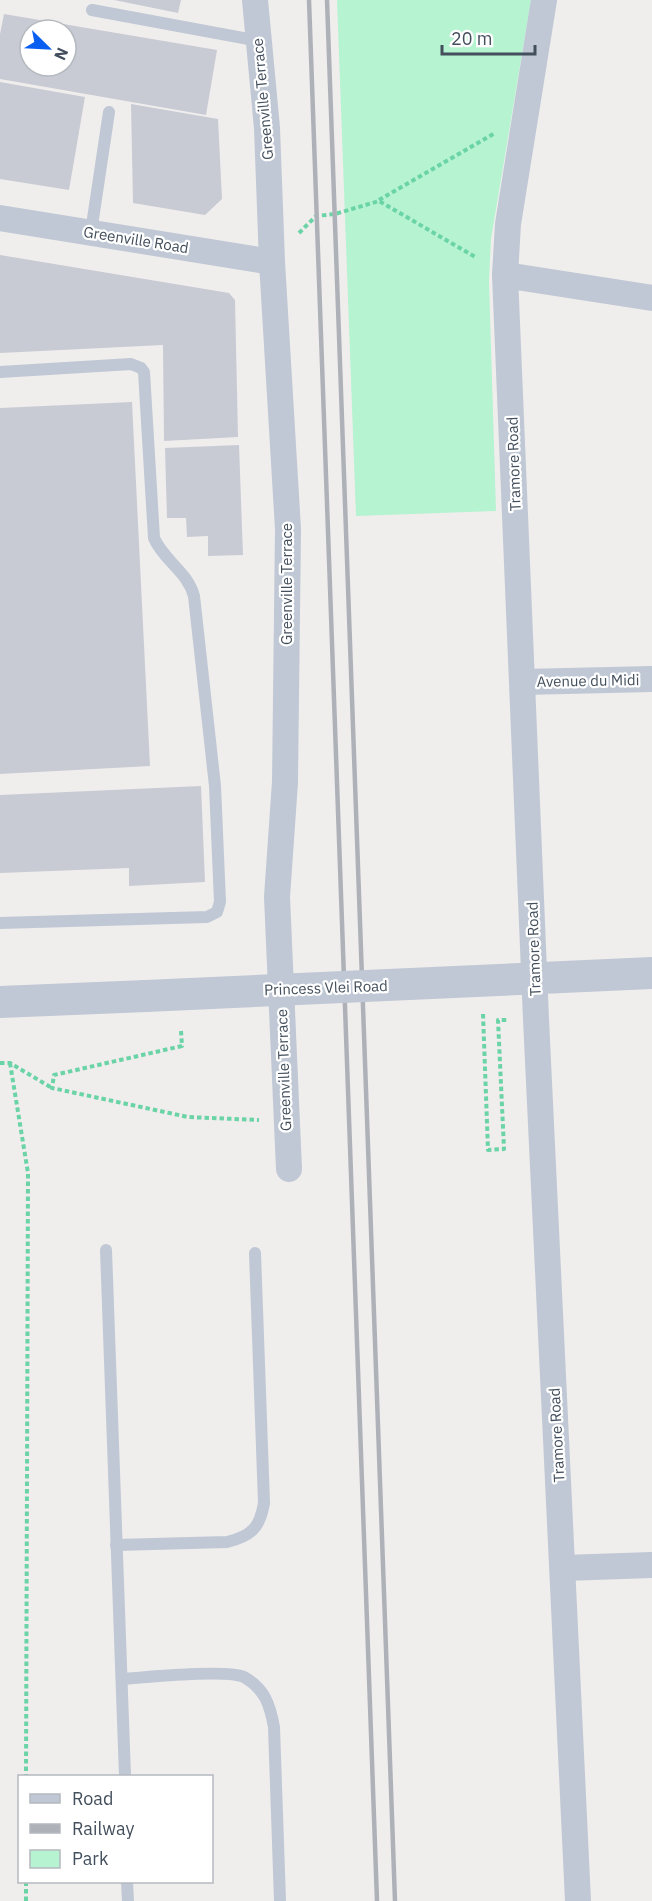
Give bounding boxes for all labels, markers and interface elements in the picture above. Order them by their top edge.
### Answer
north arrow [18,18,78,78]
scale bar [442,18,535,56]
text: 20 m [451,27,493,50]
street label: Greenville Terrace [248,37,277,161]
text: N [50,45,73,63]
street label: Greenville Road [82,222,190,257]
street label: Tramore Road [502,416,525,512]
street label: Greenville Terrace [277,523,296,645]
street label: Avenue du Midi [536,670,640,691]
street label: Tramore Road [522,901,545,997]
street label: Princess Vlei Road [264,976,388,999]
street label: Greenville Terrace [272,1009,295,1131]
street label: Tramore Road [545,1387,568,1483]
legend [18,1775,213,1883]
text: Road [72,1787,113,1810]
text: Railway [72,1817,134,1840]
text: Park [72,1847,109,1870]

